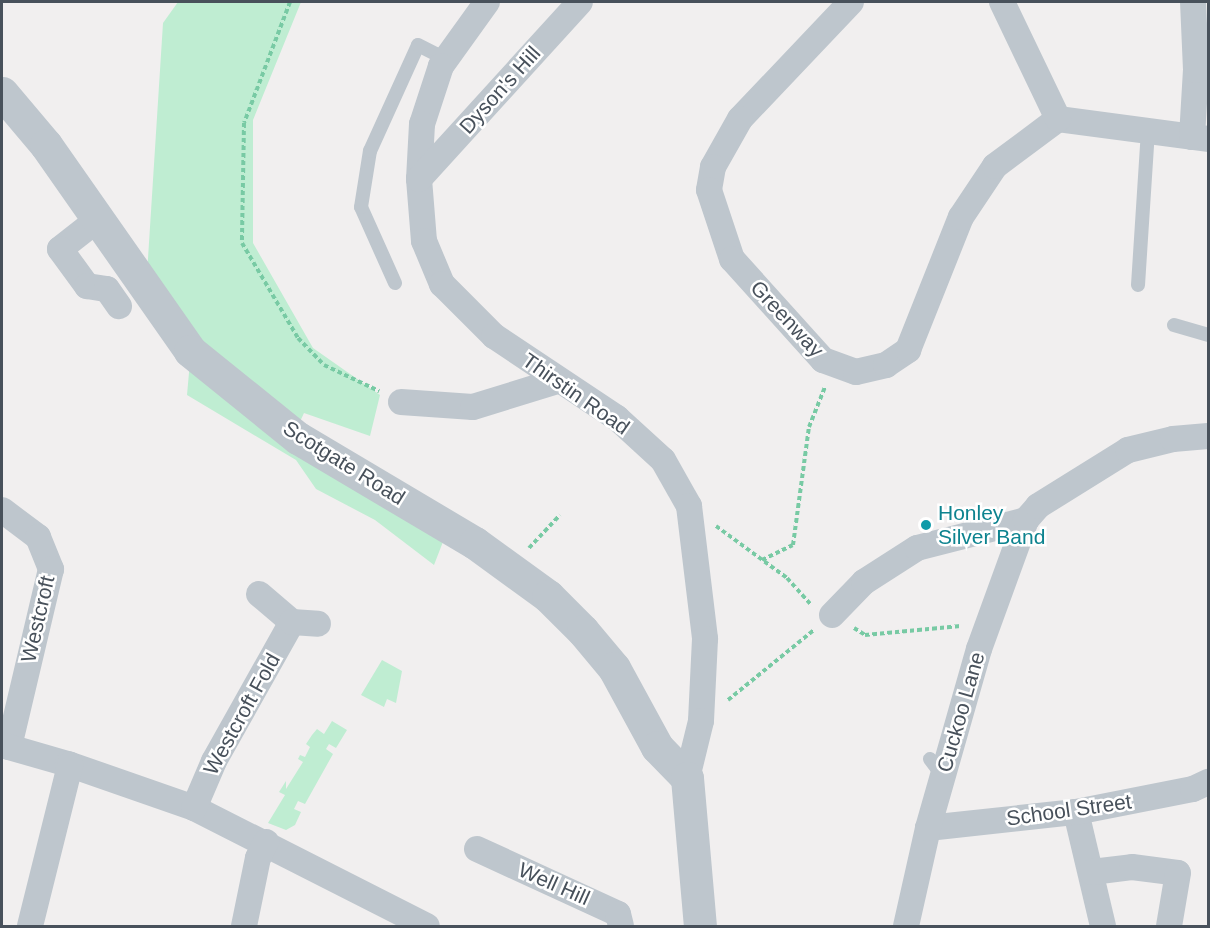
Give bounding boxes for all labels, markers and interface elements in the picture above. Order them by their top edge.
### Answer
street label: Dyson's Hill [454,41,546,139]
street label: Greenway [745,275,829,363]
street label: Thirstin Road [518,348,634,440]
street label: Scotgate Road [278,416,410,510]
place label: Honley Silver Band [938,500,1045,550]
marker: Honley Silver Band [919,518,933,532]
street label: Westcroft [16,573,60,665]
street label: Westcroft Fold [198,649,286,779]
street label: Cuckoo Lane [932,649,990,775]
street label: School Street [1005,789,1133,831]
street label: Well Hill [514,857,594,911]

